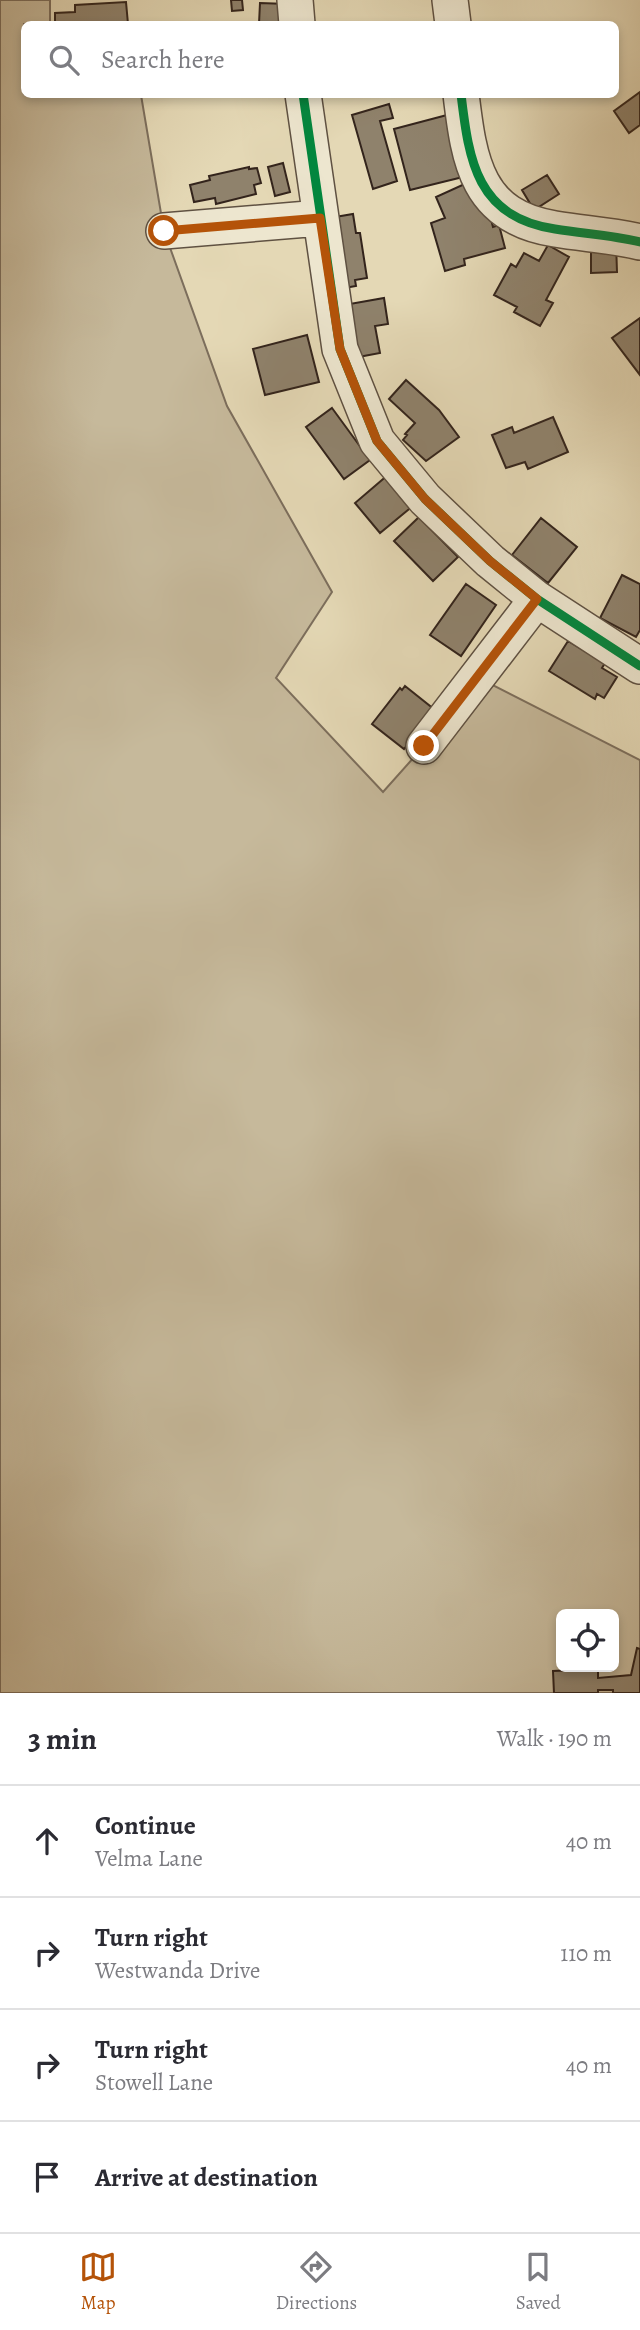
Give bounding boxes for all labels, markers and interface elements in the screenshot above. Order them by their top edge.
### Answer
search box [21,21,619,98]
icon: search [45,41,83,79]
text: Search here [101,42,225,77]
route start [148,215,179,246]
route end [408,730,439,761]
map controls [556,1609,619,1672]
button: locate [556,1609,619,1672]
text: 3 min [28,1719,97,1759]
text: Walk · 190 m [497,1723,612,1754]
text: Continue [95,1808,196,1843]
icon: ahead [28,1822,66,1860]
text: 40 m [566,1826,612,1857]
text: Velma Lane [95,1843,203,1874]
text: Turn right [95,1920,208,1955]
icon: right [28,1934,66,1972]
text: 110 m [560,1938,612,1969]
text: Westwanda Drive [95,1955,260,1986]
text: Turn right [95,2032,208,2067]
icon: right [28,2046,66,2084]
text: 40 m [566,2050,612,2081]
text: Stowell Lane [95,2067,213,2098]
icon: arrive [28,2158,66,2196]
text: Arrive at destination [95,2160,318,2195]
tab: Map [79,2248,117,2316]
tab: Directions [276,2248,357,2316]
tab: Saved [516,2248,561,2316]

